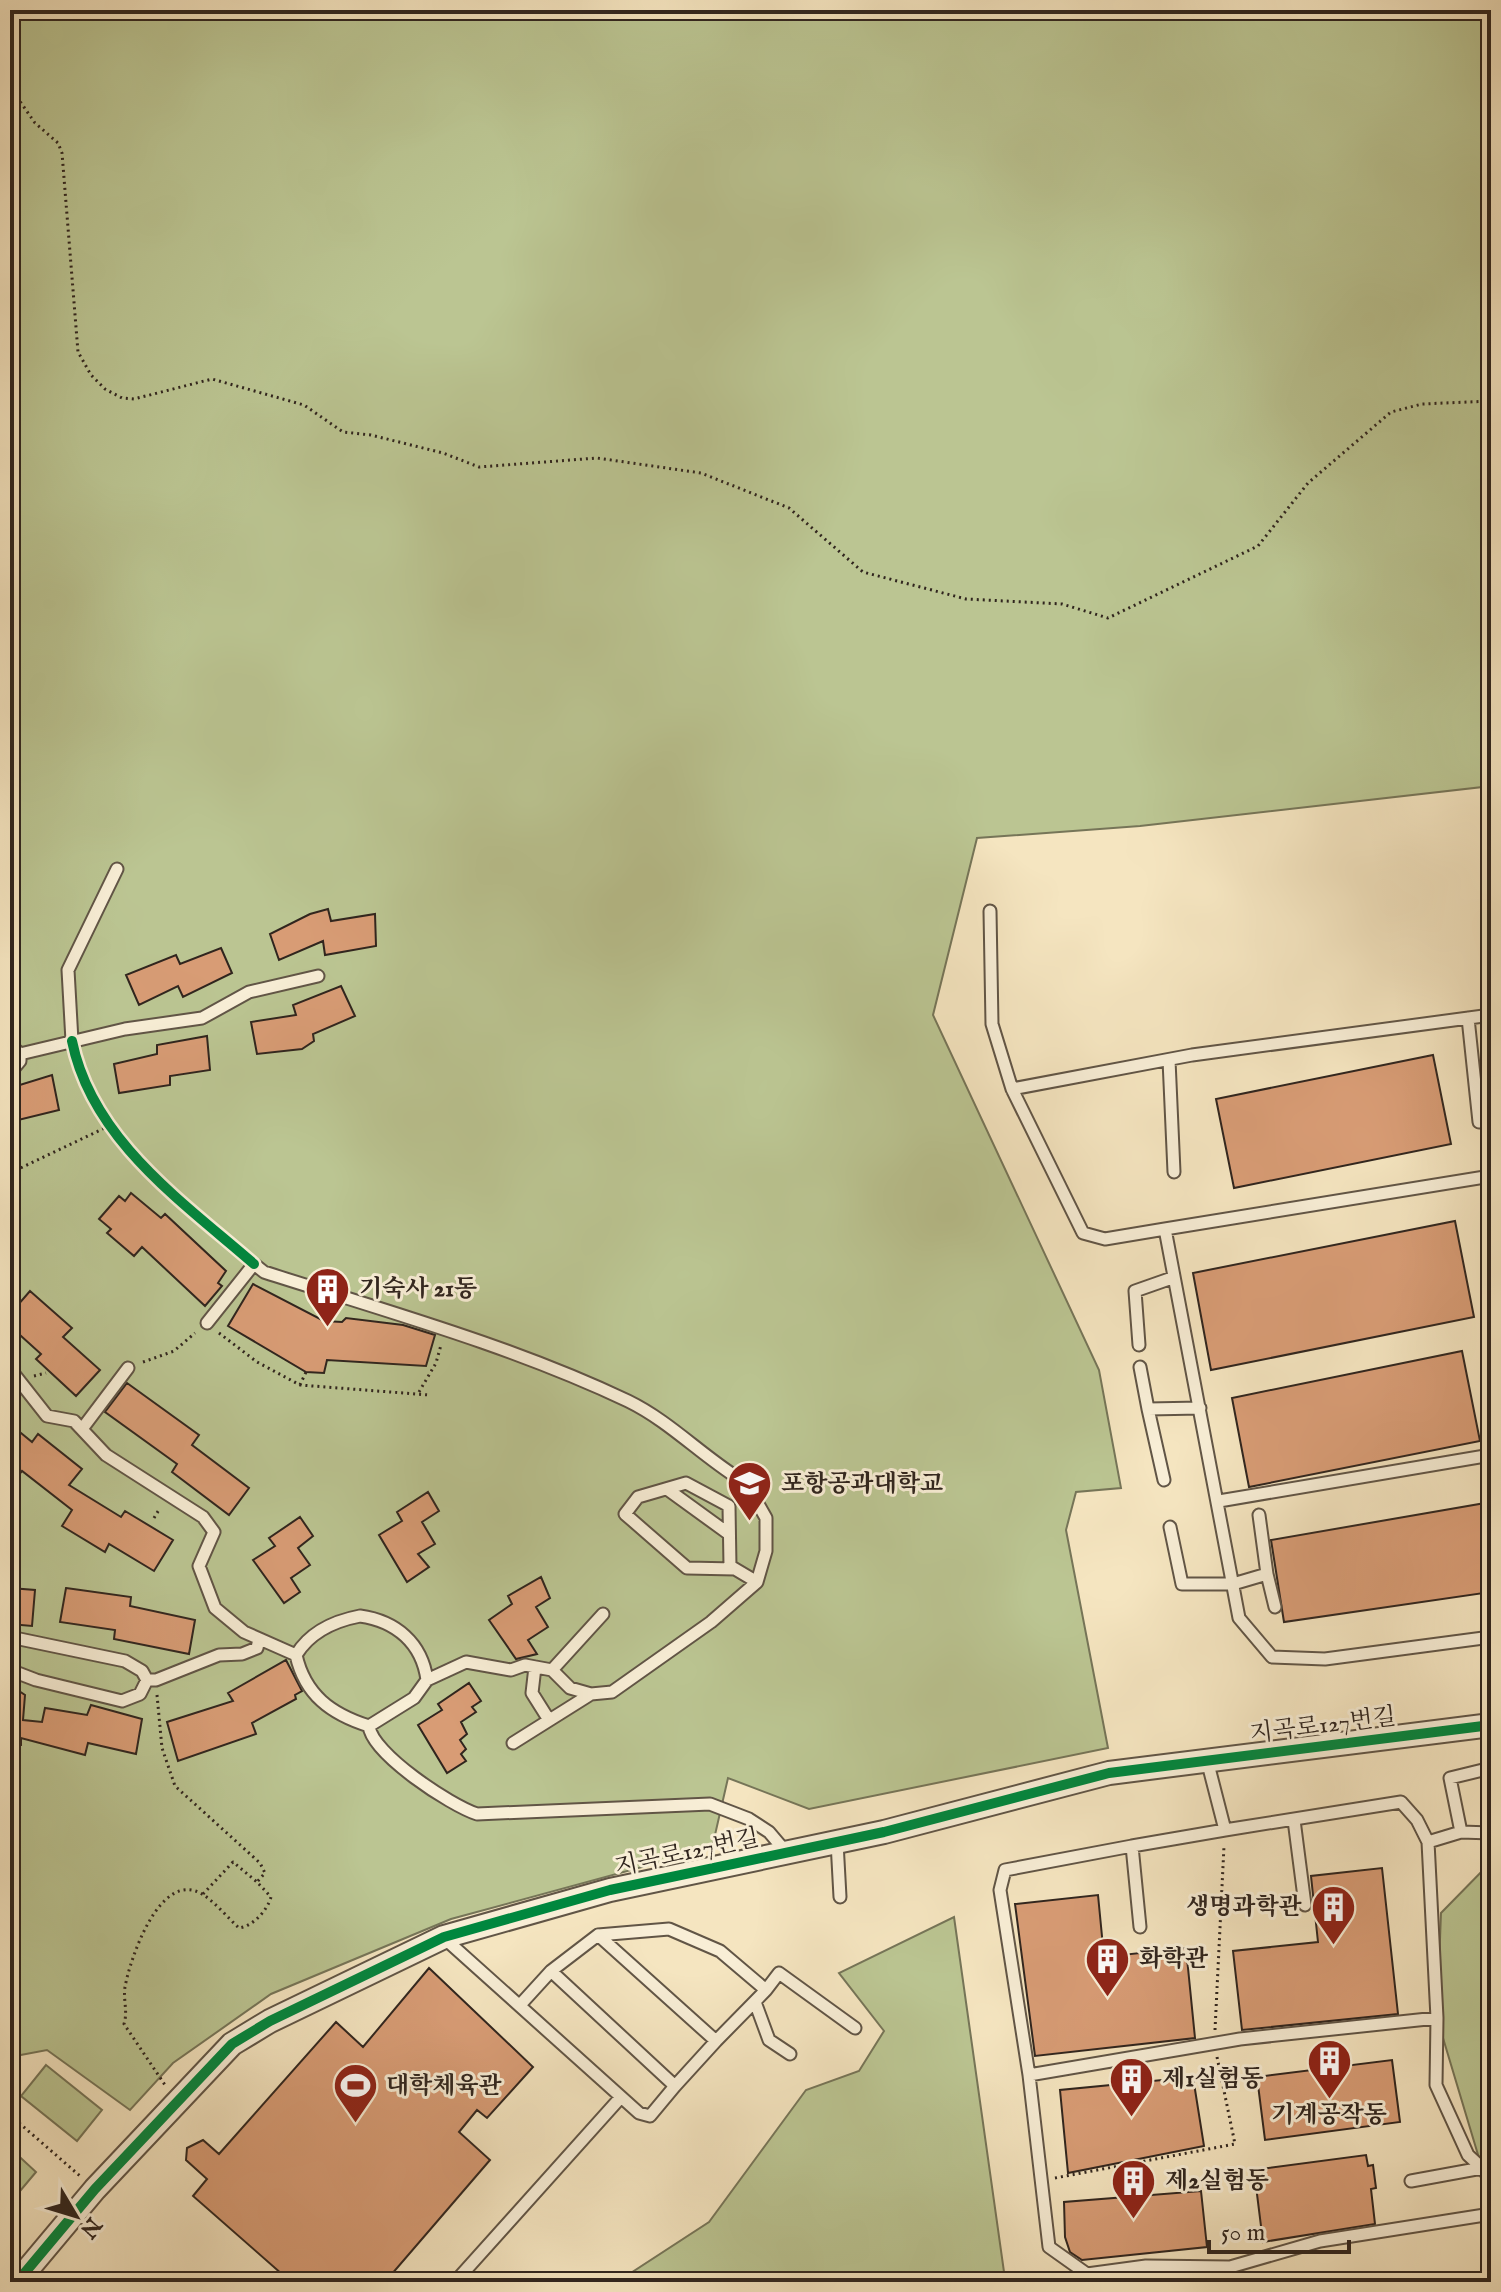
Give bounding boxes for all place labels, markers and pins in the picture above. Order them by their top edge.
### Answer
building icon: 기숙사 21동 [304,1265,352,1328]
place label: 기숙사 21동 [359,1274,477,1305]
school or university icon: 포항공과대학교 [726,1460,774,1523]
place label: 포항공과대학교 [781,1469,943,1500]
building icon: 생명과학관 [1309,1883,1357,1946]
place label: 생명과학관 [1186,1892,1302,1923]
building icon: 화학관 [1084,1935,1132,1998]
place label: 화학관 [1139,1944,1209,1975]
building icon: 기계공작동 [1305,2037,1353,2100]
building icon: 제1실험동 [1107,2055,1155,2118]
sports icon: 대학체육관 [331,2062,379,2125]
place label: 제1실험동 [1162,2064,1264,2095]
place label: 대학체육관 [386,2071,502,2102]
place label: 기계공작동 [1271,2100,1387,2131]
building icon: 제2실험동 [1110,2157,1158,2220]
place label: 제2실험동 [1165,2166,1269,2197]

